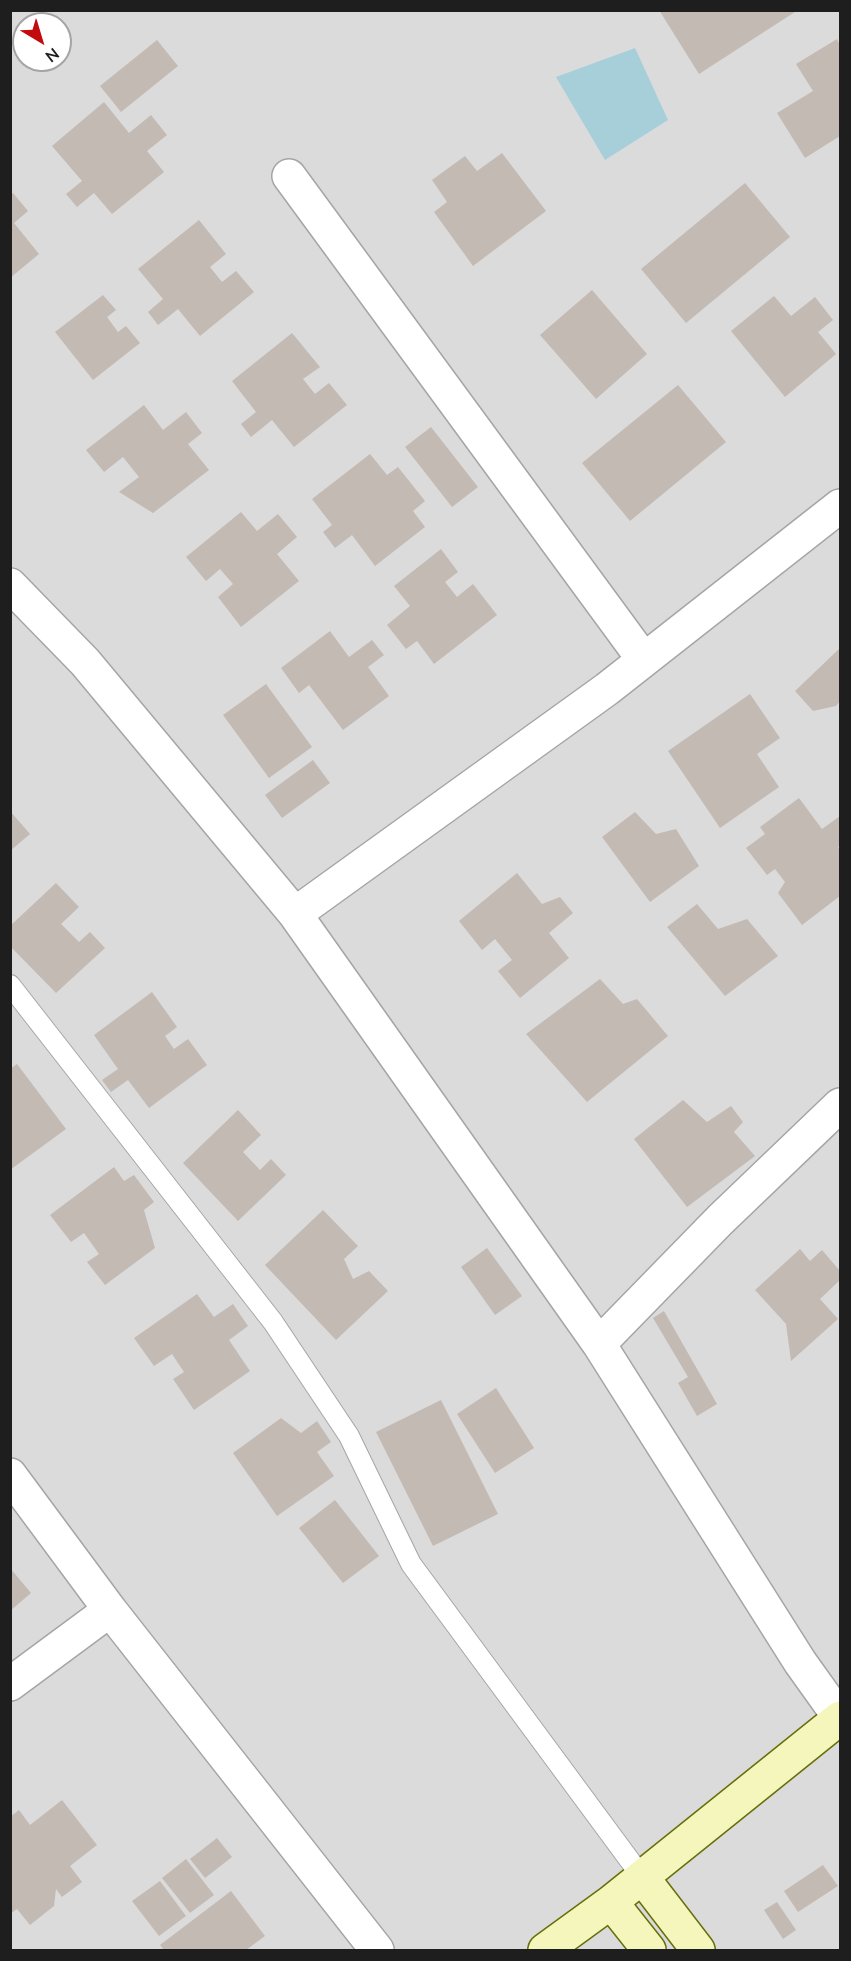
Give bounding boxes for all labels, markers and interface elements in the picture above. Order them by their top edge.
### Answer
north arrow [12,12,72,72]
text: N [40,42,63,67]

